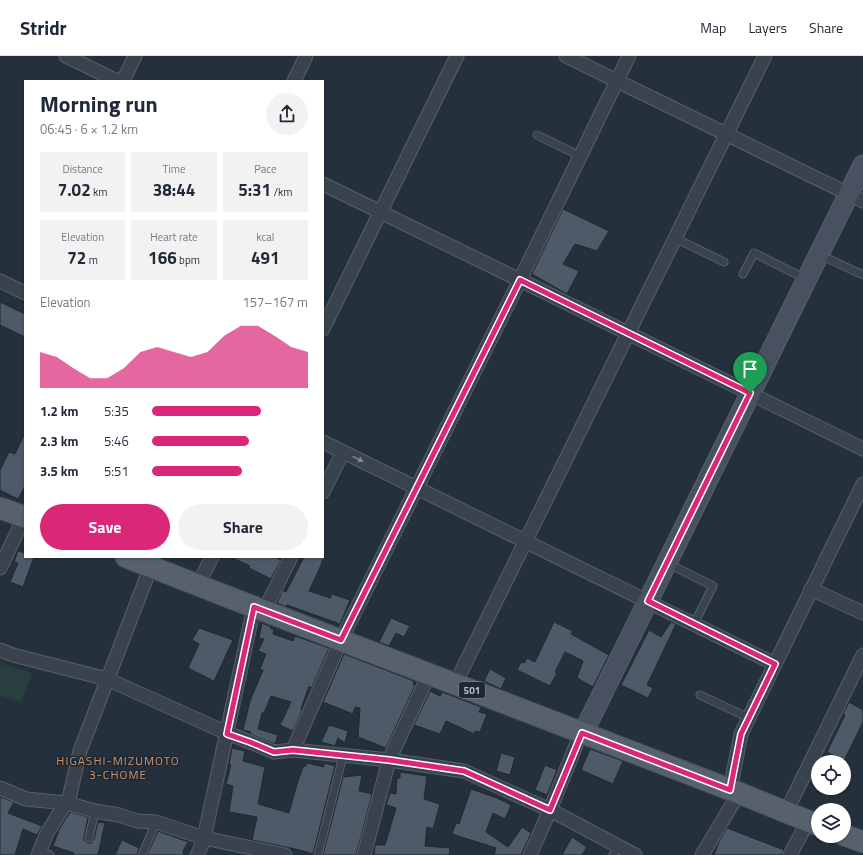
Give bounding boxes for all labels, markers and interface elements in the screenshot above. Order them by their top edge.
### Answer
text: Stridr [20,13,67,42]
text: Map [700,17,726,38]
text: Layers [748,17,787,38]
text: Share [809,17,843,38]
text: Morning run [40,87,158,121]
button: share [266,93,308,135]
text: 06:45 · 6 × 1.2 km [40,119,138,139]
text: Distance [63,161,103,177]
text: Time [163,161,185,177]
text: Pace [254,161,276,177]
text: 7.02 [58,177,91,203]
text: 38:44 [153,177,195,203]
text: 5:31 [238,177,271,203]
text: km [91,184,108,200]
text: /km [271,184,293,200]
text: Elevation [61,229,104,245]
text: Heart rate [150,229,198,245]
text: kcal [256,229,274,245]
text: 72 [67,245,86,271]
text: 166 [148,245,177,271]
text: 491 [251,245,280,271]
text: m [86,252,98,268]
text: bpm [177,252,200,268]
text: Elevation [40,292,91,312]
text: 157–167 m [242,292,308,312]
pin [733,352,767,393]
icon: arrive [739,358,761,380]
text: 1.2 km [40,401,78,421]
text: 5:35 [104,401,129,421]
text: 2.3 km [40,431,78,451]
text: 5:46 [104,431,129,451]
one-way arrow [352,456,364,462]
text: 3.5 km [40,461,78,481]
text: 5:51 [104,461,129,481]
button: Save [40,504,170,550]
button: Share [178,504,308,550]
road number: 501 [459,682,485,698]
district label: HIGASHI-MIZUMOTO 3-CHOME [56,751,180,784]
map controls [811,755,851,843]
button: locate [811,755,851,795]
button: layers [811,803,851,843]

